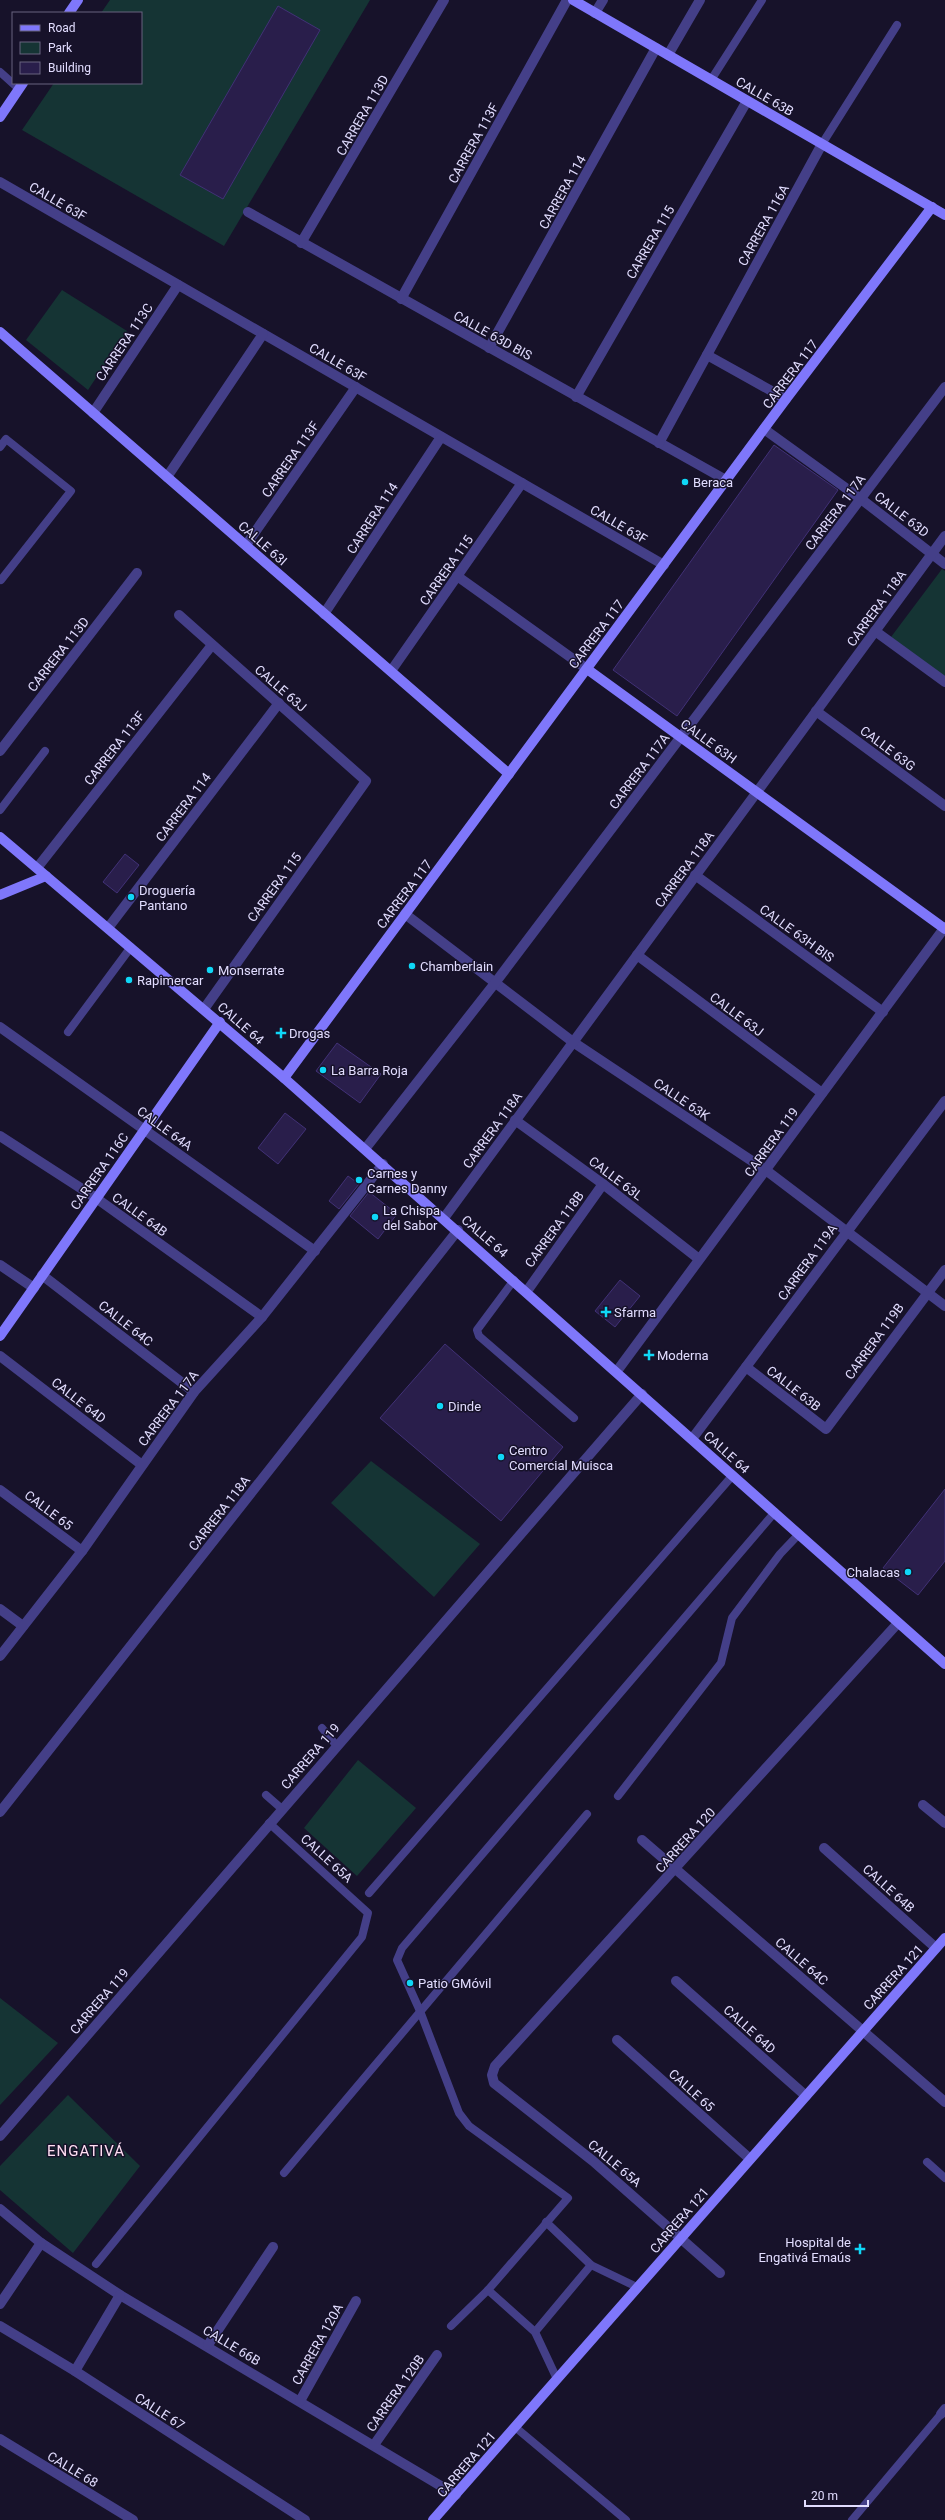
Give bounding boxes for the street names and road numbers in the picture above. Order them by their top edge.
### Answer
street label: CARRERA 113D [333,72,392,158]
street label: CALLE 63B [733,74,796,119]
street label: CARRERA 113F [445,101,502,186]
street label: CARRERA 114 [536,152,589,232]
street label: CALLE 63F [27,179,89,224]
street label: CARRERA 116A [735,182,792,268]
street label: CARRERA 115 [623,203,677,282]
street label: CARRERA 113C [93,301,156,384]
street label: CALLE 63D BIS [451,308,535,363]
street label: CARRERA 117 [760,337,821,412]
street label: CALLE 63F [307,340,369,385]
street label: CARRERA 113F [259,418,322,500]
street label: CARRERA 117A [802,471,869,553]
street label: CARRERA 114 [344,479,401,557]
street label: CALLE 63D [872,489,932,540]
street label: CALLE 63F [588,502,650,547]
street label: CALLE 63I [235,518,290,569]
street label: CARRERA 115 [417,532,476,608]
street label: CARRERA 118A [844,567,909,649]
street label: CARRERA 117 [566,597,627,672]
street label: CARRERA 113D [25,614,92,695]
street label: CALLE 63J [252,662,309,715]
street label: CARRERA 113F [81,709,148,788]
street label: CALLE 63H [678,716,740,767]
street label: CALLE 63G [857,723,918,774]
street label: CARRERA 117A [606,730,673,812]
street label: CARRERA 114 [153,770,214,845]
street label: CARRERA 118A [652,828,717,910]
street label: CARRERA 115 [244,850,305,925]
street label: CARRERA 117 [374,857,435,932]
street label: CALLE 63H BIS [757,901,837,966]
street label: CALLE 63J [707,989,767,1039]
street label: CALLE 64 [215,999,267,1048]
street label: CALLE 63K [651,1075,713,1124]
street label: CARRERA 118A [460,1089,525,1171]
street label: CALLE 64A [134,1103,196,1154]
street label: CARRERA 119 [741,1105,802,1180]
street label: CARRERA 116C [67,1130,131,1213]
street label: CALLE 63L [586,1153,645,1203]
street label: CARRERA 118B [522,1188,587,1270]
street label: CALLE 64B [109,1189,170,1239]
street label: CALLE 64 [459,1212,511,1261]
street label: CARRERA 119A [775,1221,840,1303]
street label: CALLE 64C [96,1298,156,1349]
street label: CARRERA 119B [842,1300,907,1382]
street label: CALLE 63B [764,1363,824,1414]
street label: CARRERA 117A [135,1367,202,1449]
street label: CALLE 64D [49,1375,109,1426]
street label: CALLE 64 [701,1428,753,1477]
street label: CARRERA 118A [186,1473,253,1554]
street label: CALLE 65 [22,1488,76,1533]
street label: CARRERA 119 [278,1720,343,1792]
street label: CARRERA 120 [652,1805,718,1876]
street label: CALLE 65A [298,1831,356,1886]
street label: CALLE 64B [860,1861,918,1915]
street label: CALLE 64C [772,1935,831,1988]
street label: CARRERA 121 [860,1942,926,2013]
street label: CARRERA 119 [67,1965,132,2037]
street label: CALLE 64D [721,2002,779,2057]
street label: CALLE 65 [666,2066,718,2115]
street label: CALLE 65A [585,2137,645,2190]
street label: CARRERA 121 [647,2184,712,2256]
street label: CARRERA 120A [289,2301,346,2387]
street label: CALLE 66B [200,2322,263,2368]
street label: CARRERA 120B [363,2352,427,2434]
street label: CALLE 67 [132,2390,187,2433]
street label: CARRERA 121 [434,2428,499,2500]
street label: CALLE 68 [45,2449,101,2490]

